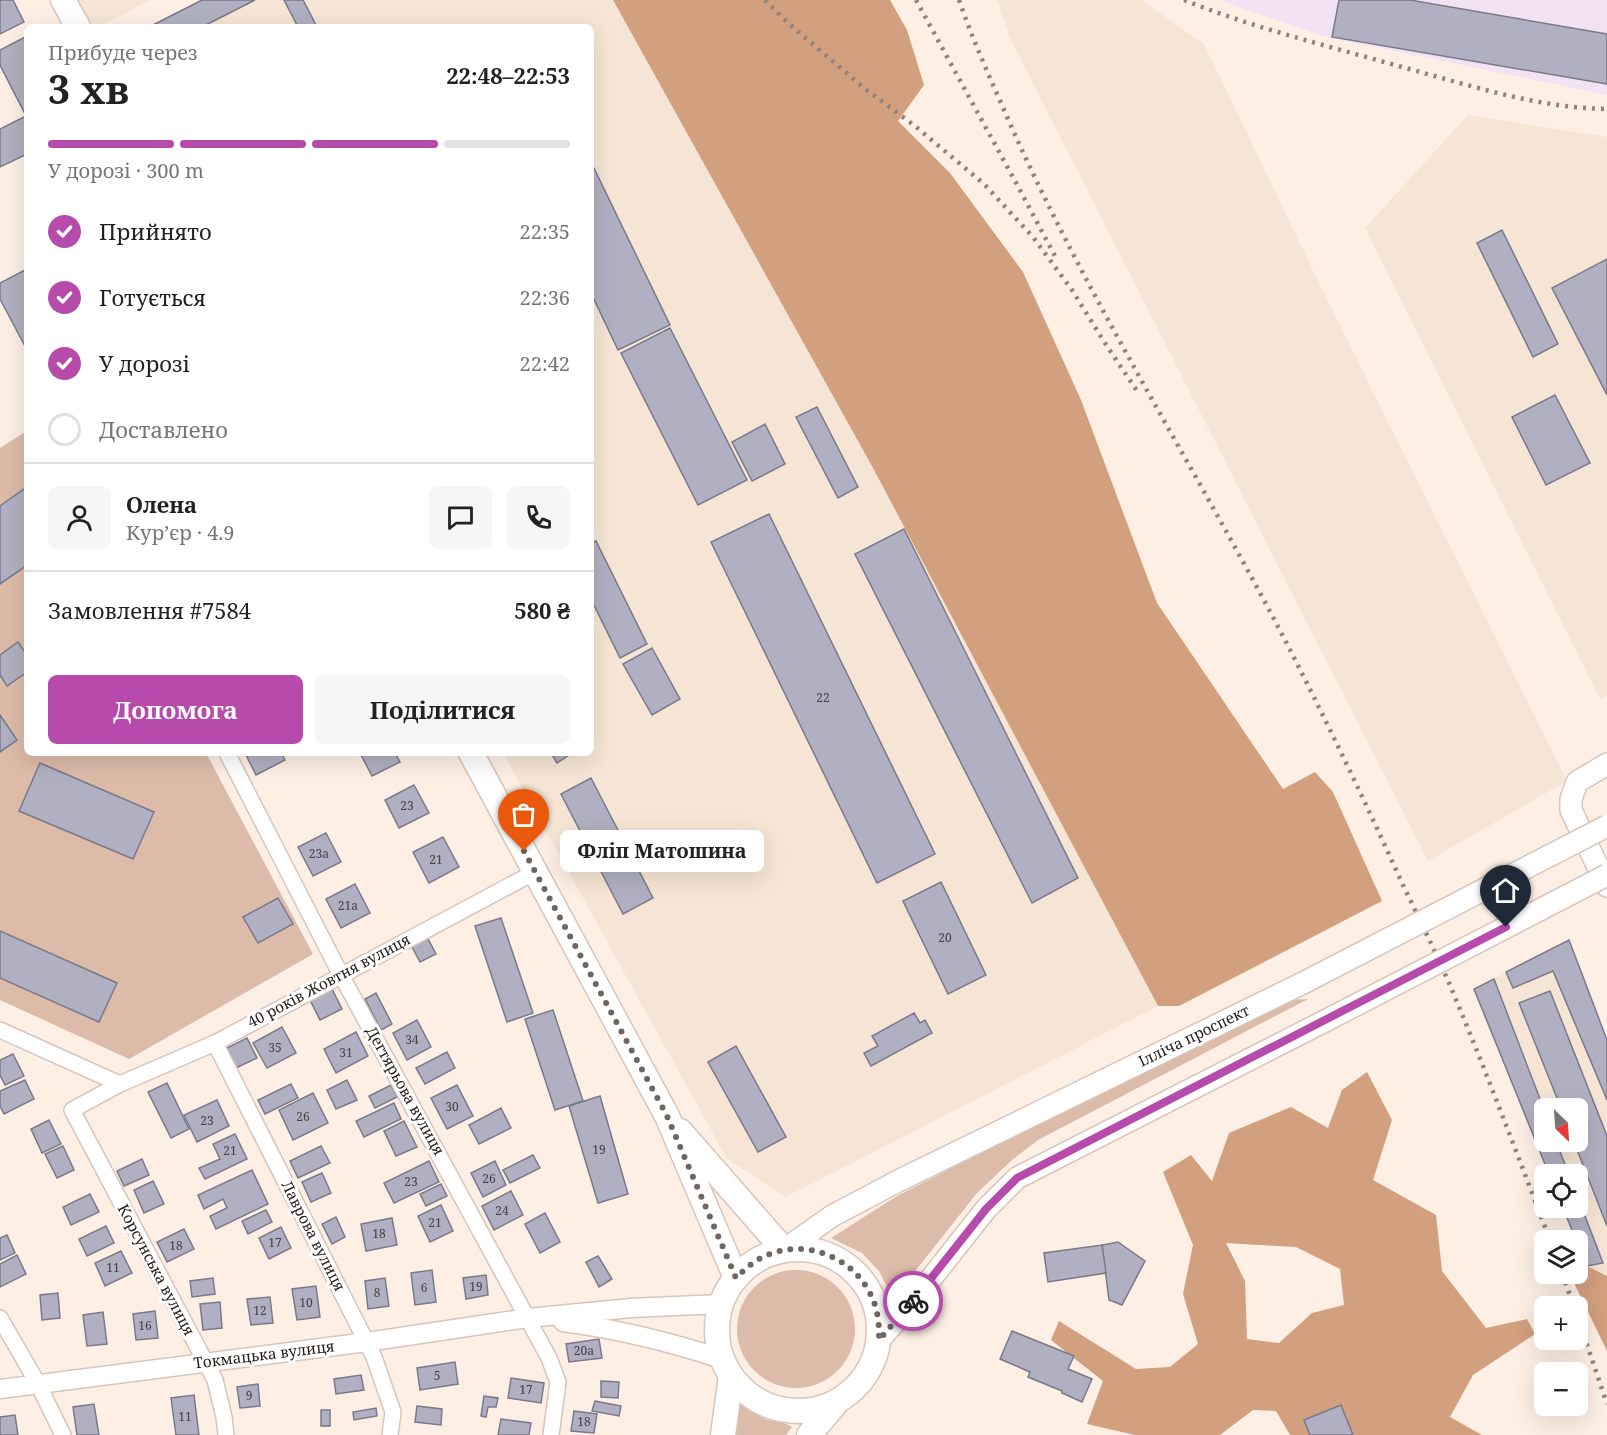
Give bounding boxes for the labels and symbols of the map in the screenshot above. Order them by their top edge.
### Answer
house number: 22 [816,689,830,706]
pin [498,789,549,851]
house number: 23 [400,797,414,814]
callout: Фліп Матошина [560,830,764,872]
house number: 23а [309,845,329,862]
house number: 21 [429,851,443,868]
pin [1480,865,1531,927]
house number: 21а [338,897,358,914]
street label: 40 років Жовтня вулиця [244,929,414,1032]
house number: 20 [938,929,952,946]
street label: Ілліча проспект [1135,1000,1252,1071]
street label: Дегтярьова вулиця [362,1023,450,1159]
house number: 34 [405,1031,419,1048]
house number: 35 [268,1039,282,1056]
house number: 31 [339,1044,353,1061]
house number: 30 [445,1098,459,1115]
north arrow [1534,1098,1588,1152]
house number: 26 [296,1108,310,1125]
house number: 23 [200,1112,214,1129]
house number: 19 [592,1141,606,1158]
house number: 21 [223,1142,237,1159]
house number: 26 [482,1170,496,1187]
house number: 23 [404,1173,418,1190]
street label: Лаврова вулиця [277,1177,350,1294]
street label: Корсунська вулиця [114,1200,200,1339]
house number: 24 [495,1202,509,1219]
house number: 21 [428,1214,442,1231]
house number: 18 [372,1225,386,1242]
house number: 17 [268,1234,282,1251]
house number: 18 [169,1237,183,1254]
house number: 11 [106,1259,120,1276]
courier [883,1271,943,1331]
house number: 19 [469,1278,483,1295]
house number: 6 [421,1279,428,1296]
house number: 8 [374,1284,381,1301]
house number: 10 [299,1294,313,1311]
house number: 12 [253,1302,267,1319]
house number: 16 [138,1317,152,1334]
street label: Токмацька вулиця [192,1335,335,1373]
house number: 20а [574,1342,594,1359]
house number: 5 [434,1367,440,1384]
house number: 17 [519,1381,533,1398]
house number: 9 [246,1387,252,1404]
house number: 11 [178,1408,192,1425]
house number: 18 [577,1413,591,1430]

